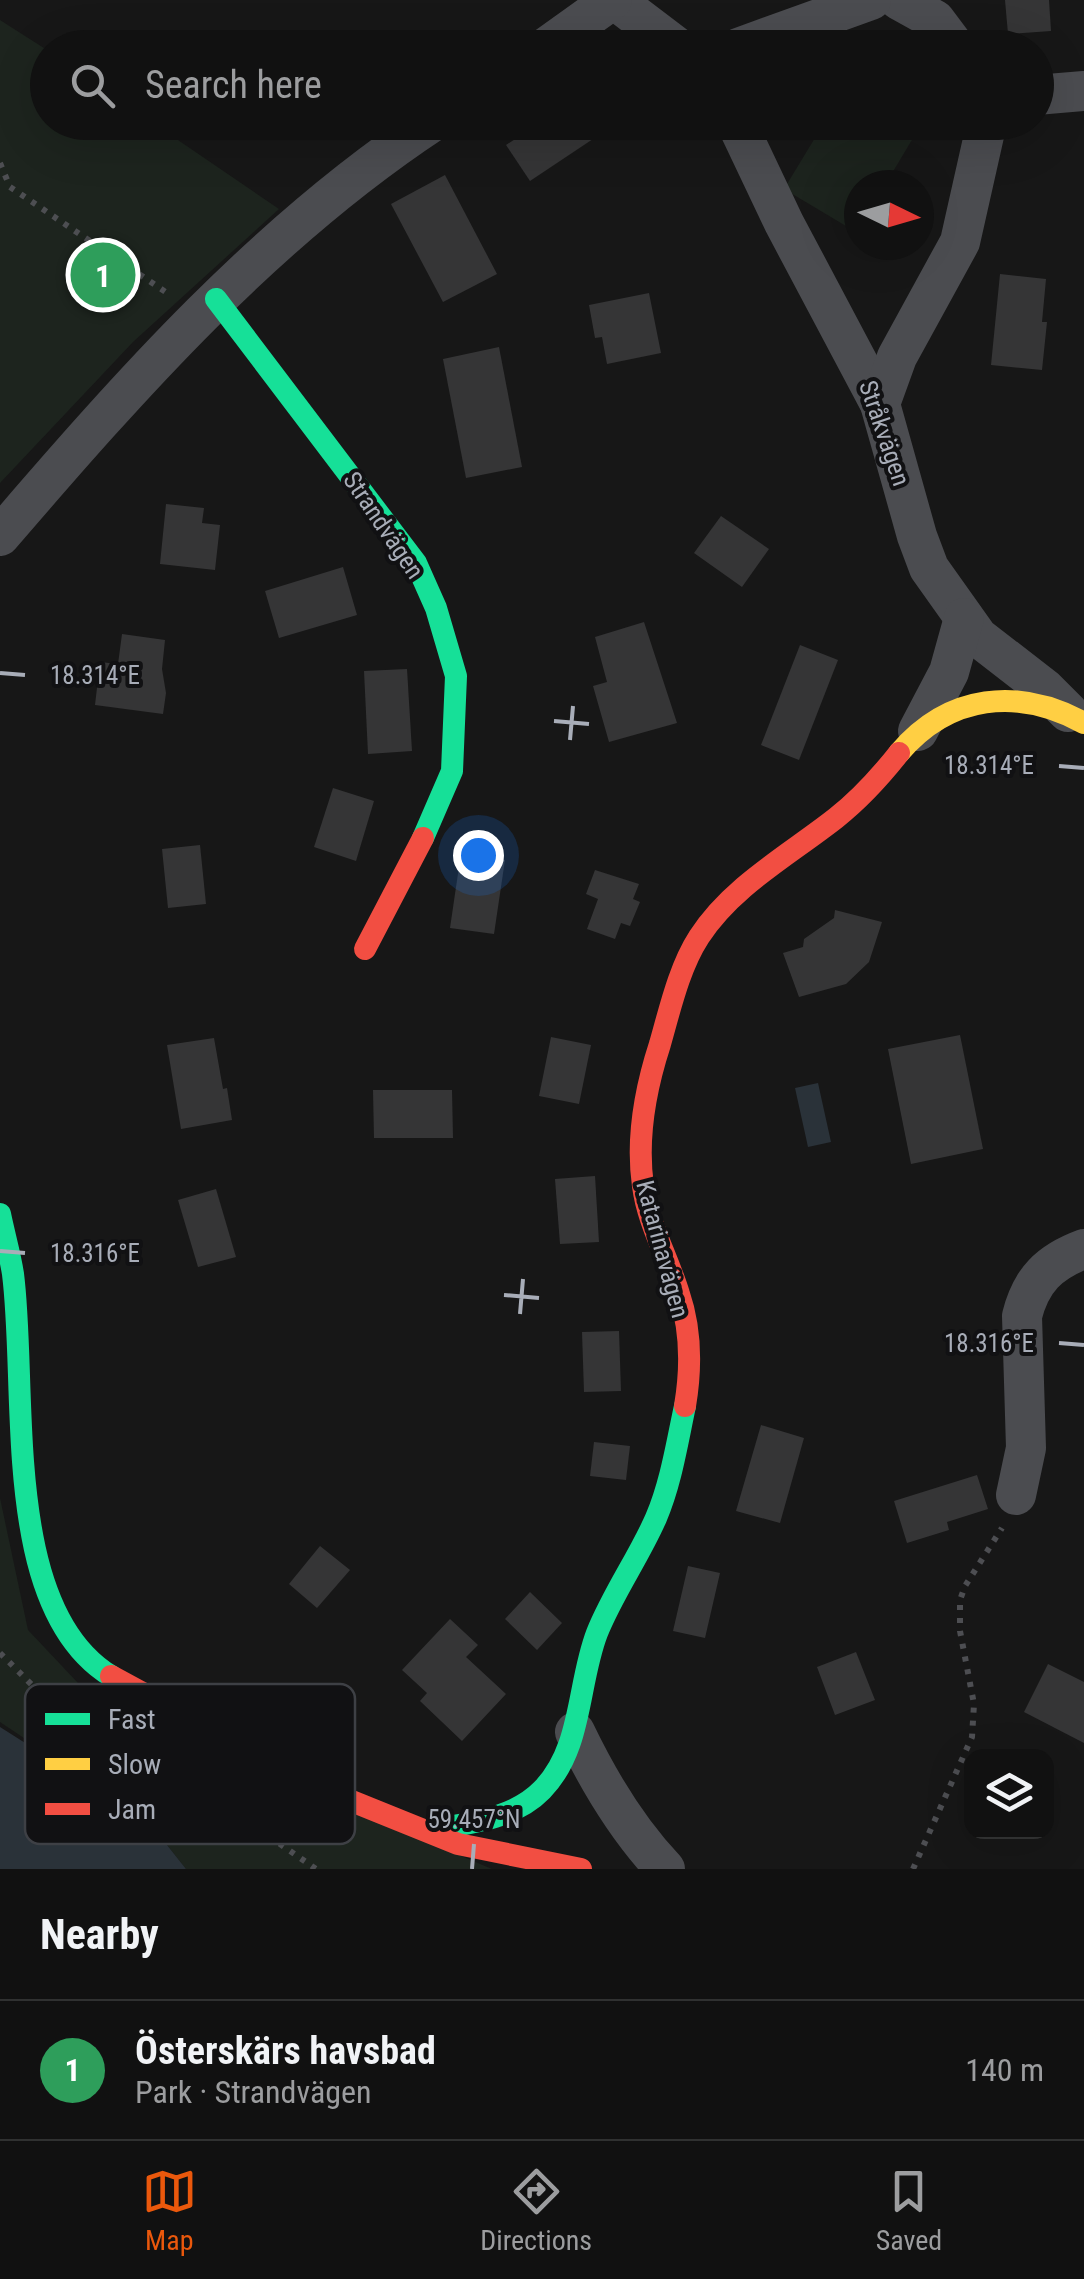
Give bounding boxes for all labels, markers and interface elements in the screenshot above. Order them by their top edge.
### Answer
search box [30,30,1054,140]
icon: search [65,58,120,113]
text: Search here [145,63,322,107]
north arrow [844,170,934,260]
pin: 1 [70,238,136,312]
street label: Stråkvägen [853,377,916,490]
street label: Strandvägen [337,466,430,584]
text: 18.314°E [50,661,140,690]
text: 18.314°E [944,751,1034,780]
your location [453,830,504,881]
street label: Katarinavägen [630,1177,695,1321]
text: 18.316°E [50,1239,140,1268]
text: 18.316°E [944,1329,1034,1358]
legend [25,1684,355,1844]
text: Fast [108,1703,155,1736]
text: Slow [108,1748,161,1781]
map controls [964,1749,1054,1839]
button: layers [964,1749,1054,1839]
text: Jam [108,1793,156,1826]
text: 59.457°N [427,1805,521,1834]
text: Nearby [40,1910,159,1959]
text: Österskärs havsbad [135,2029,436,2073]
text: 1 [64,2051,81,2089]
text: 140 m [965,2051,1044,2089]
text: Park · Strandvägen [135,2073,372,2111]
tab: Map [142,2164,197,2257]
tab: Directions [480,2164,592,2257]
tab: Saved [876,2164,942,2257]

